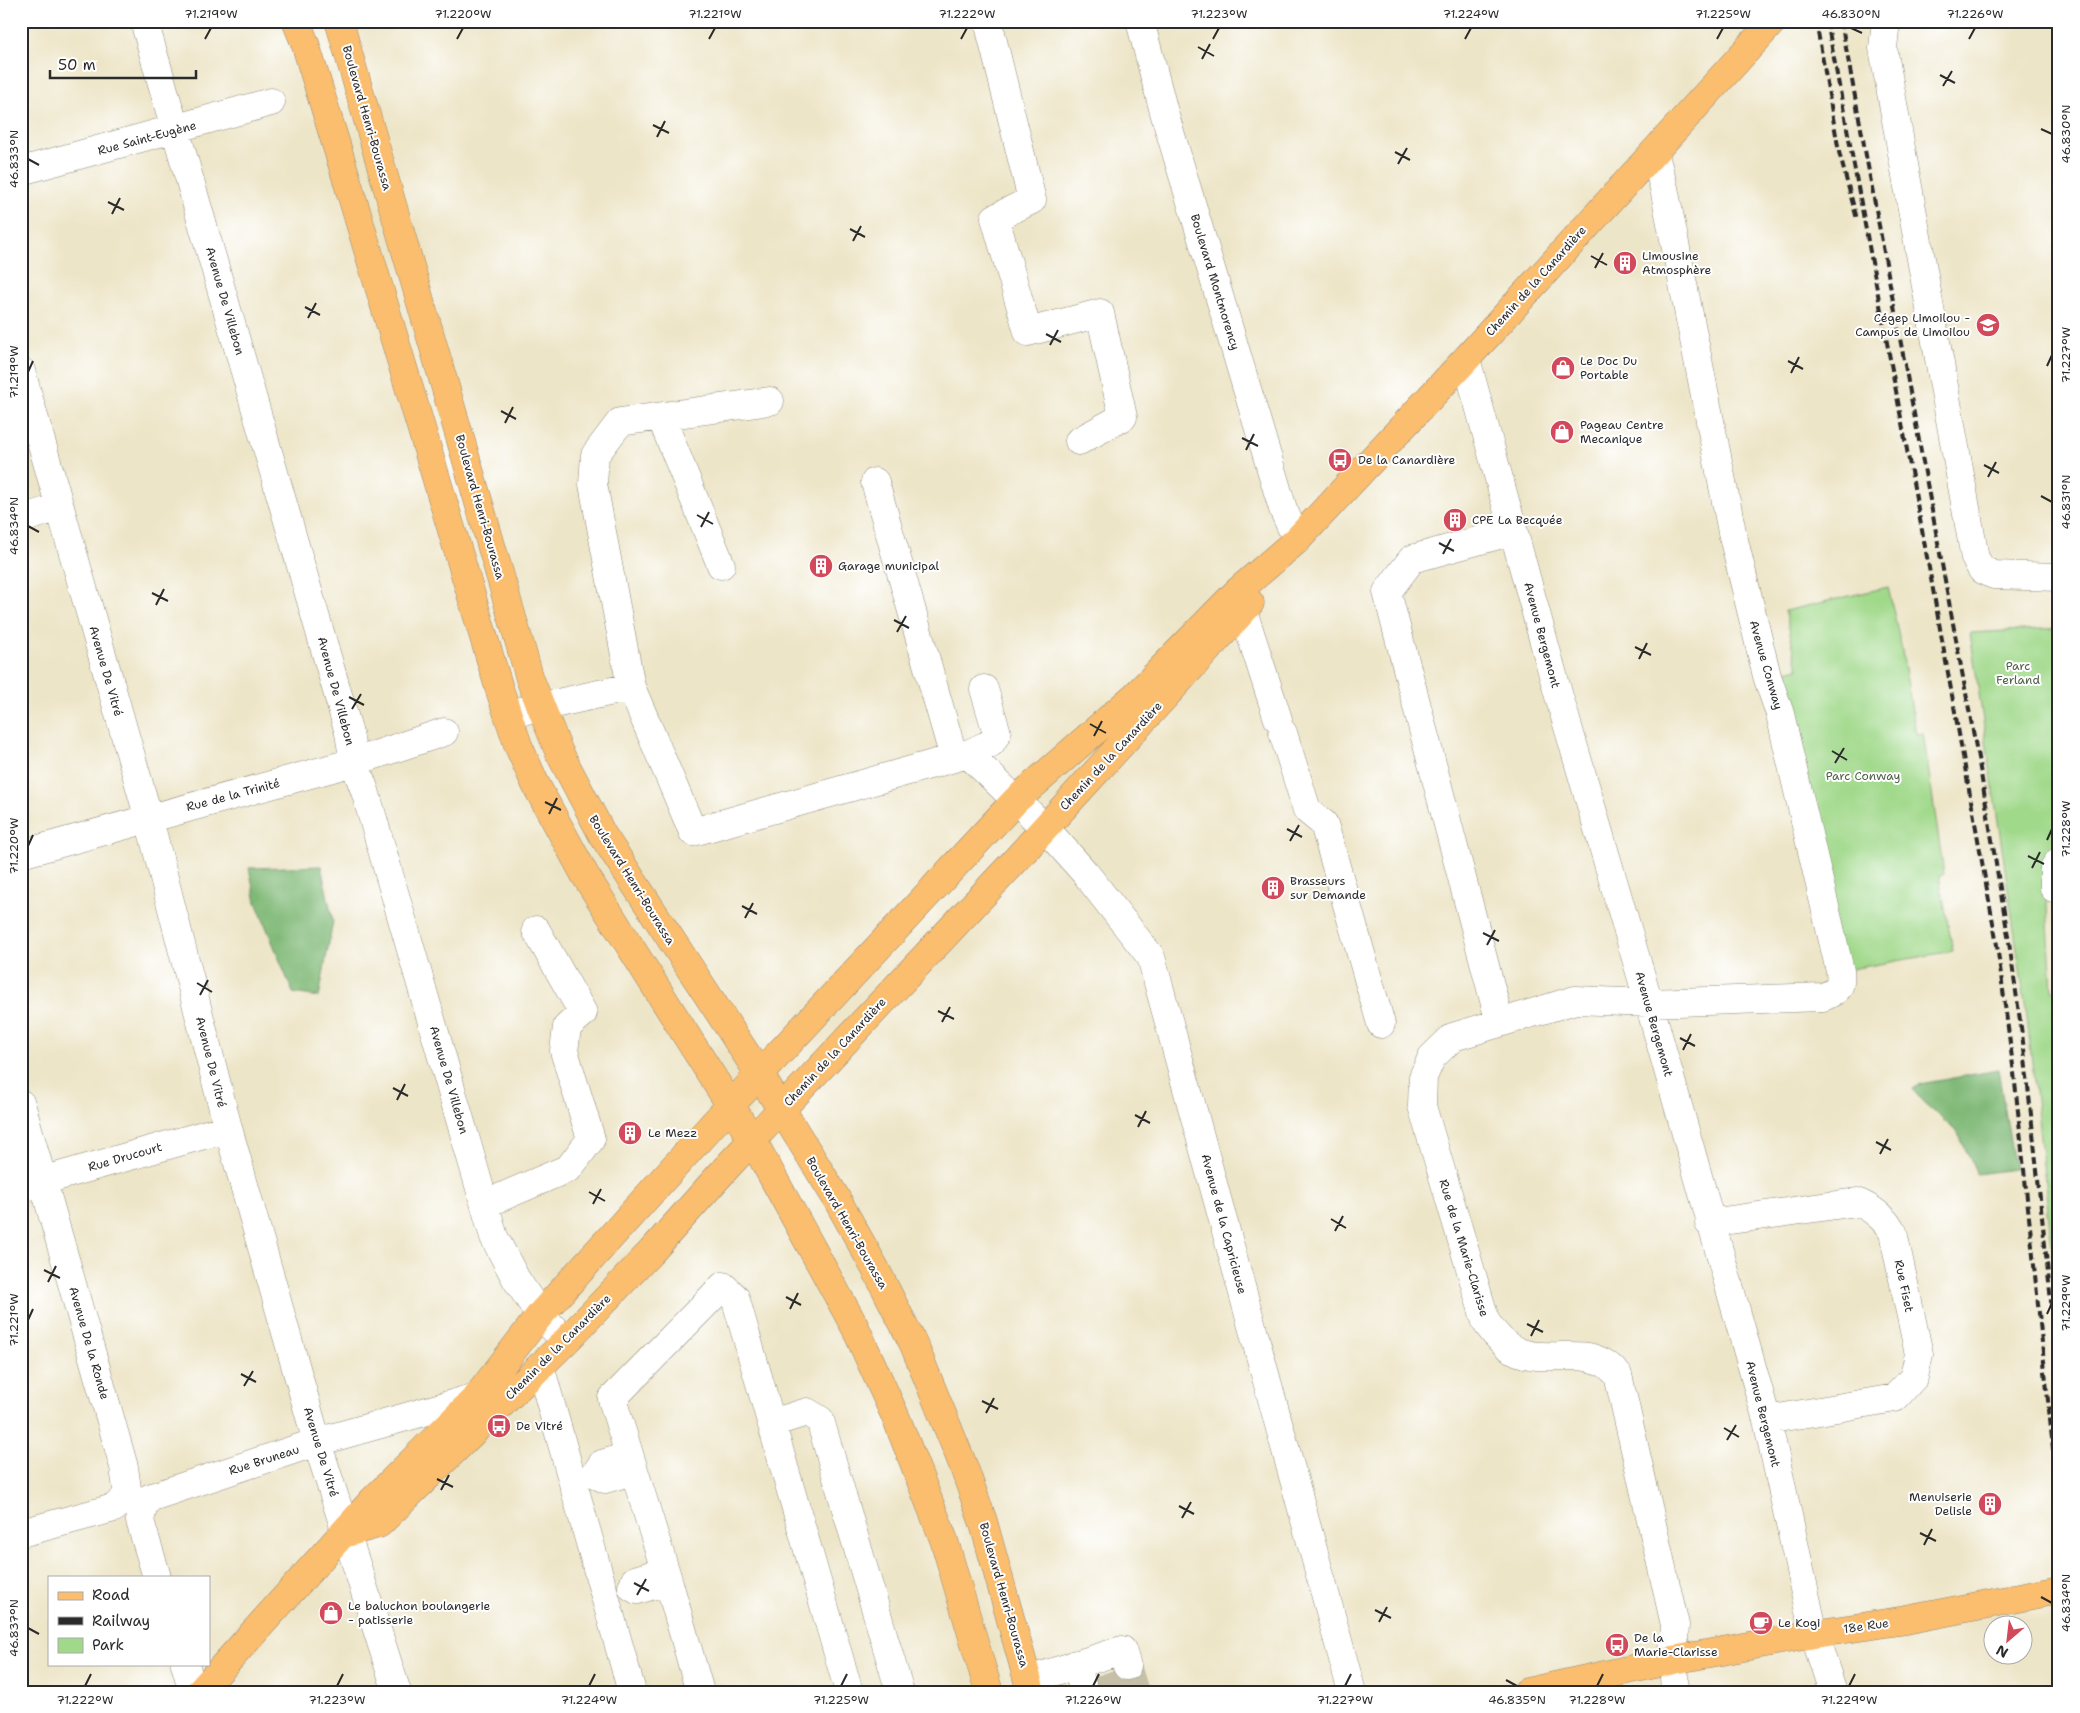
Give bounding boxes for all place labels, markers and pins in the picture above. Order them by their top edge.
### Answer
place label: Limousine Atmosphère [1642,248,1711,278]
building icon: Limousine Atmosphère [1612,250,1638,276]
place label: Cégep Limoilou - Campus de Limoilou [1855,310,1970,340]
school or university icon: Cégep Limoilou - Campus de Limoilou [1975,312,2001,338]
place label: Le Doc Du Portable [1580,353,1637,383]
shop icon: Le Doc Du Portable [1550,355,1576,381]
place label: Pageau Centre Mecanique [1580,417,1664,447]
shop icon: Pageau Centre Mecanique [1549,419,1575,445]
bus stop icon: De la Canardière [1327,447,1353,473]
place label: De la Canardière [1358,452,1456,468]
building icon: CPE La Becquée [1442,507,1468,533]
place label: CPE La Becquée [1472,512,1563,528]
building icon: Garage municipal [808,553,834,579]
place label: Garage municipal [838,558,940,574]
place label: Brasseurs sur Demande [1290,873,1366,903]
building icon: Brasseurs sur Demande [1260,875,1286,901]
building icon: Le Mezz [617,1120,643,1146]
place label: Le Mezz [648,1125,697,1141]
bus stop icon: De Vitré [486,1413,512,1439]
place label: De Vitré [516,1418,563,1434]
place label: Menuiserie Delisle [1909,1489,1972,1519]
building icon: Menuiserie Delisle [1977,1491,2003,1517]
place label: Le baluchon boulangerie - patisserie [348,1598,491,1628]
shop icon: Le baluchon boulangerie - patisserie [318,1600,344,1626]
cafe icon: Le Kogi [1748,1610,1774,1636]
place label: Le Kogi [1778,1615,1820,1631]
place label: De la Marie-Clarisse [1634,1630,1718,1660]
bus stop icon: De la Marie-Clarisse [1604,1632,1630,1658]

